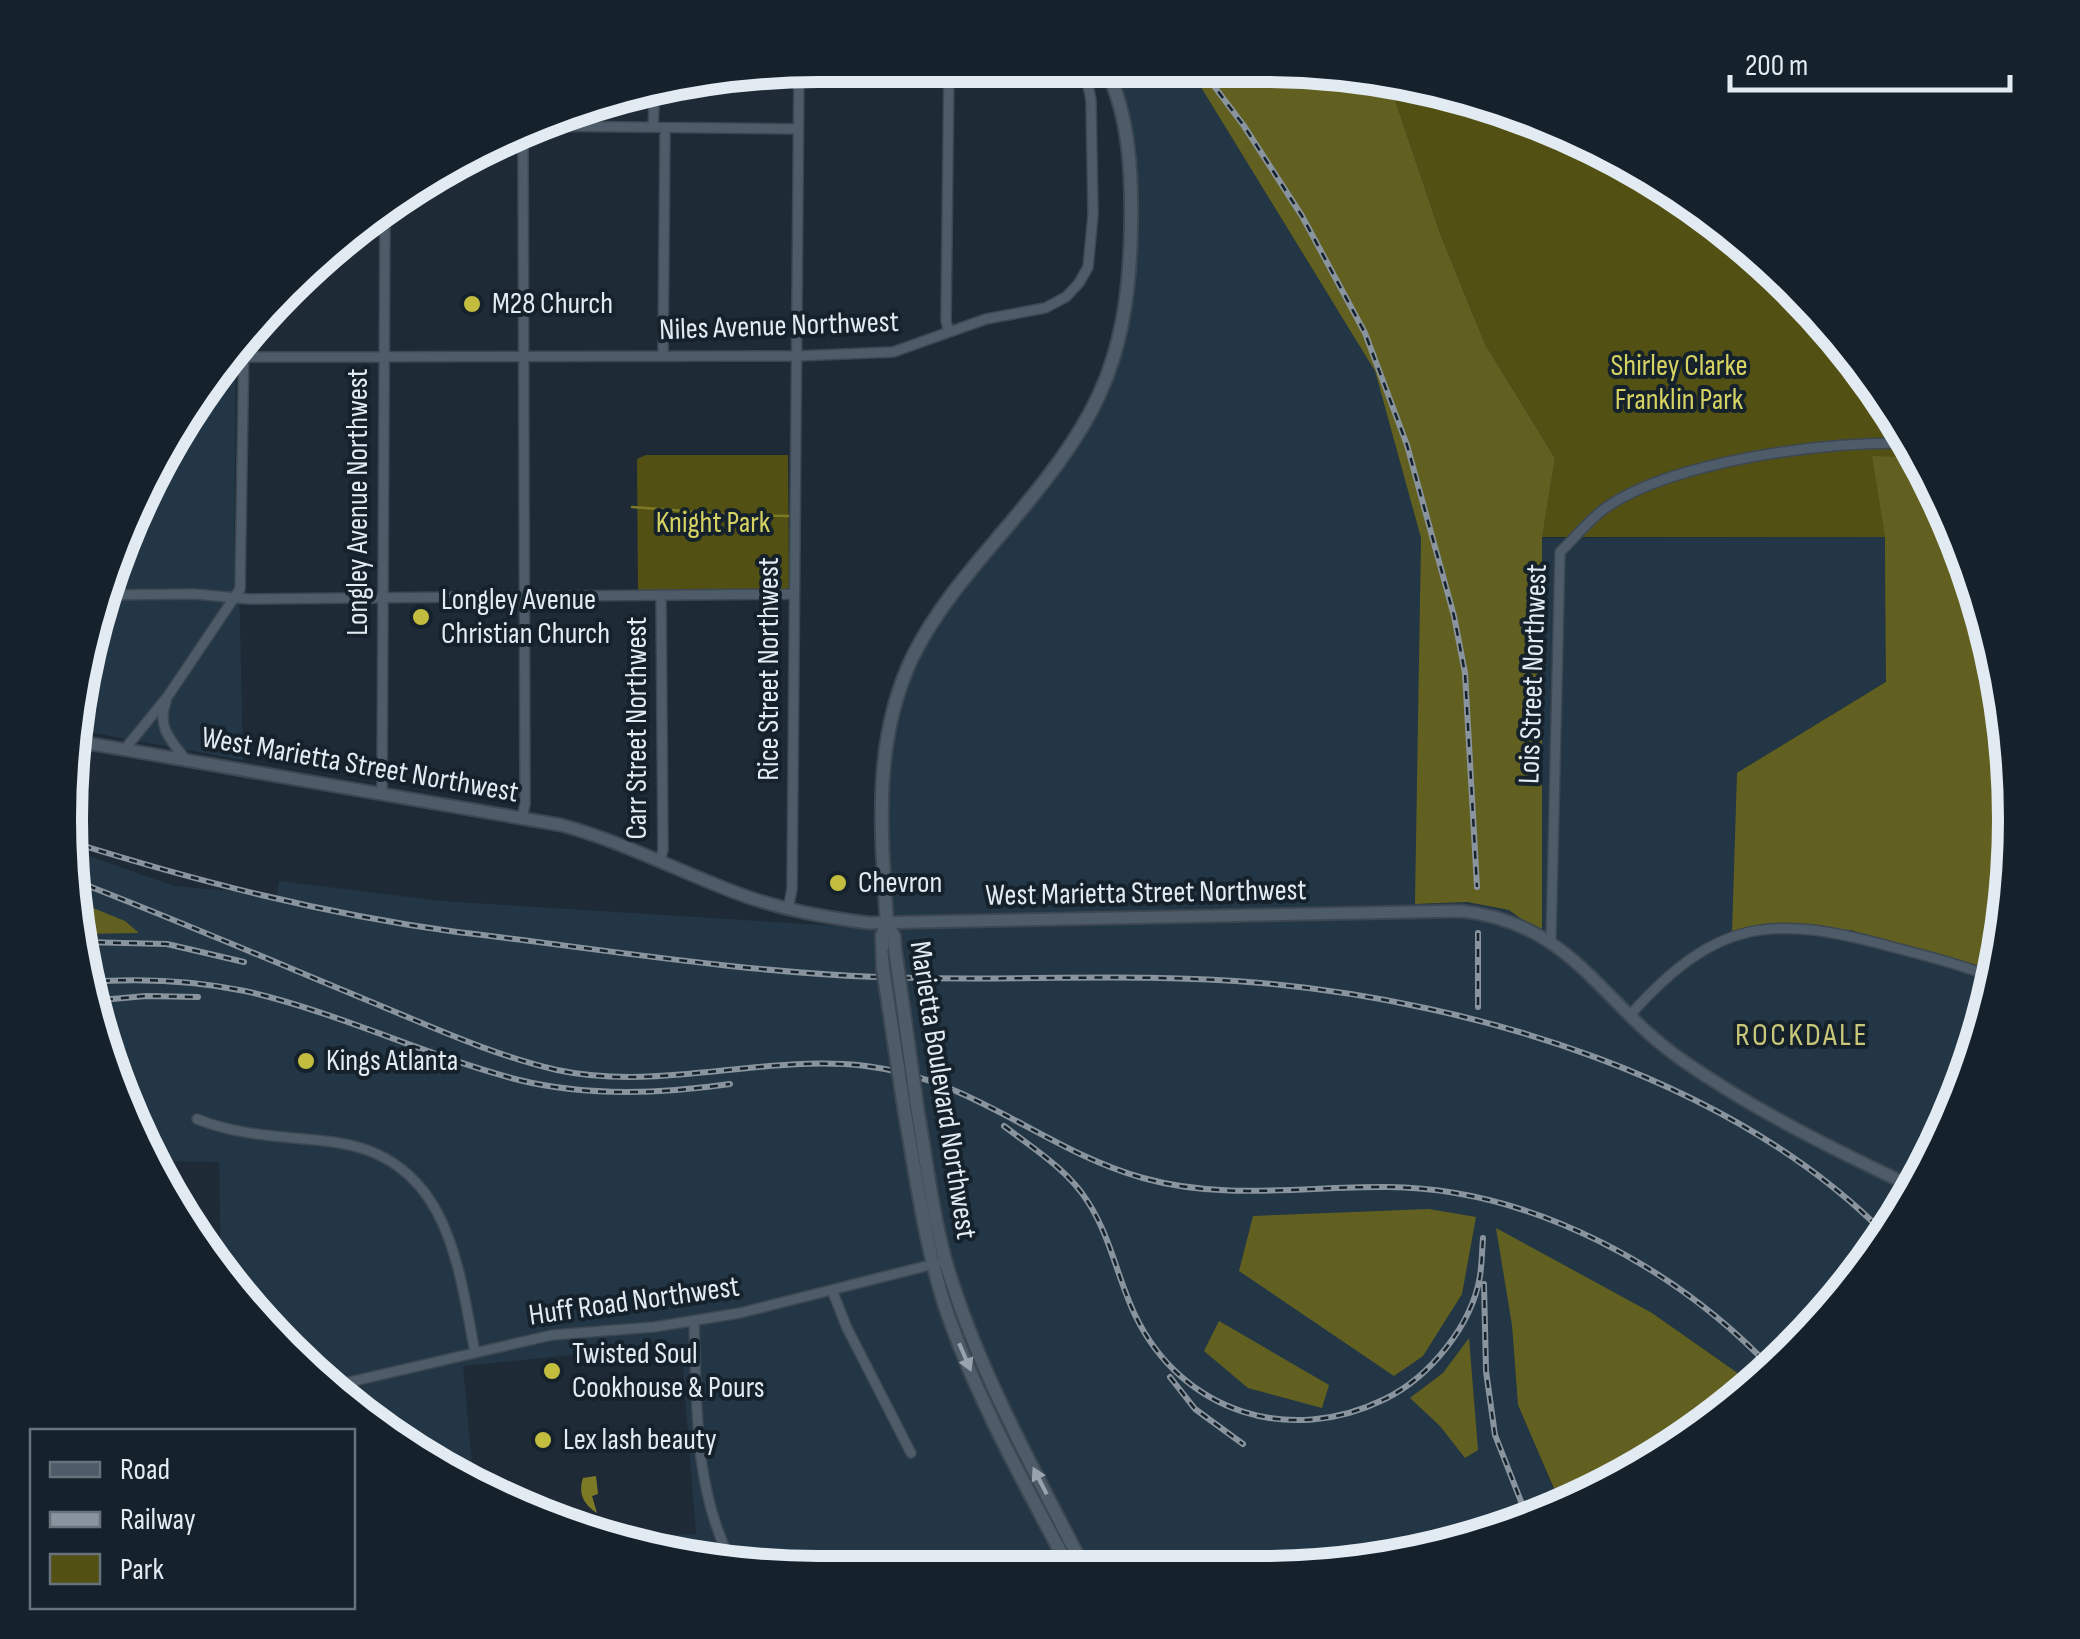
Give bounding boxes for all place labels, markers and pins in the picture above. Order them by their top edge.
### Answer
place label: M28 Church [492,286,613,322]
marker: M28 Church [461,293,483,315]
place label: Longley Avenue Christian Church [441,582,610,652]
marker: Longley Avenue Christian Church [410,606,432,628]
place label: Chevron [858,865,942,901]
marker: Chevron [827,872,849,894]
place label: Kings Atlanta [326,1043,458,1079]
marker: Kings Atlanta [295,1050,317,1072]
place label: Twisted Soul Cookhouse & Pours [572,1336,765,1406]
marker: Twisted Soul Cookhouse & Pours [541,1360,563,1382]
place label: Lex lash beauty [563,1422,717,1458]
marker: Lex lash beauty [532,1429,554,1451]

